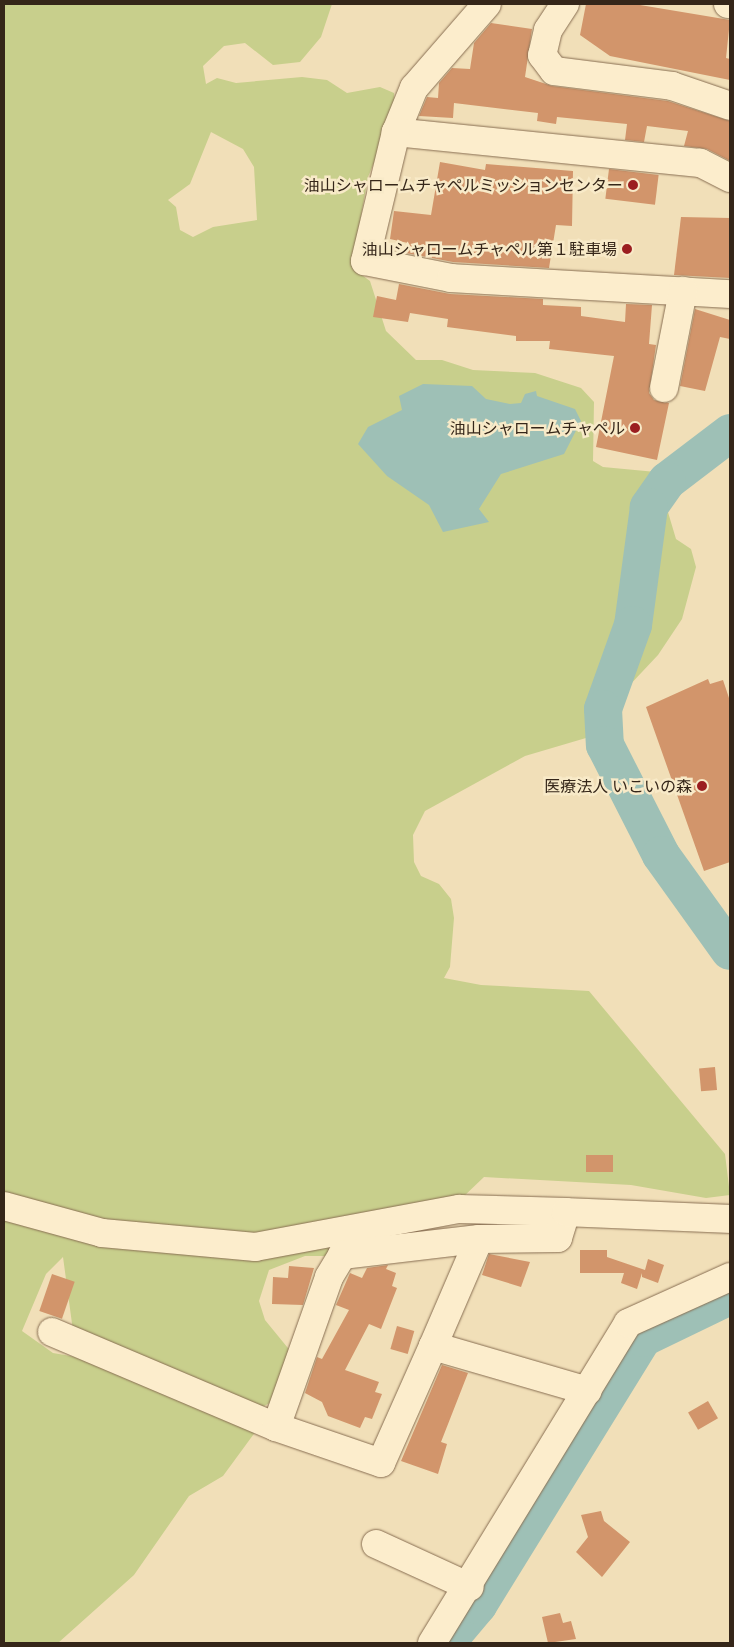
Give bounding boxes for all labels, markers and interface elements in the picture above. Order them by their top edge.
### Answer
place label: 油山シャロームチャペルミッションセンター [303,175,623,195]
marker: 油山シャロームチャペルミッションセンター [627,179,639,191]
place label: 油山シャロームチャペル第１駐車場 [361,239,617,259]
marker: 油山シャロームチャペル第１駐車場 [621,243,633,255]
place label: 油山シャロームチャペル [449,418,625,438]
marker: 油山シャロームチャペル [629,422,641,434]
place label: 医療法人 いこいの森 [544,776,692,796]
marker: 医療法人 いこいの森 [696,780,708,792]

